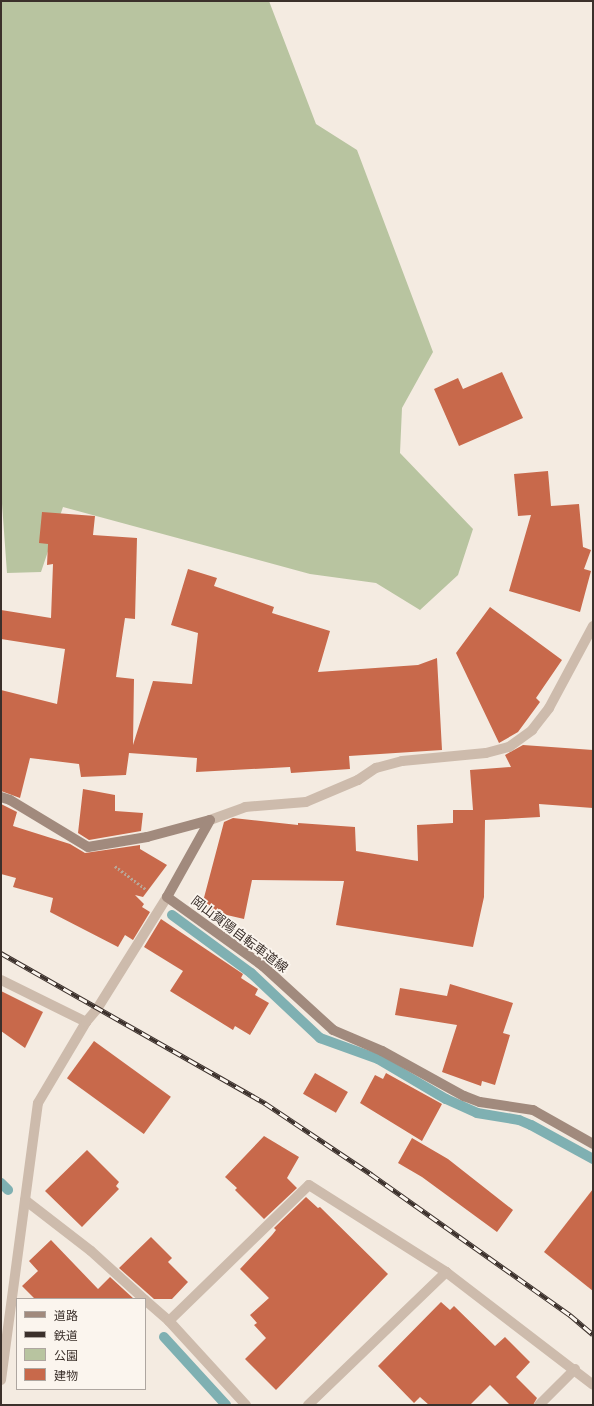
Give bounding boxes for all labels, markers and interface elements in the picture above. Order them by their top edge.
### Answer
street label: 岡山賀陽自転車道線 [188,894,290,976]
legend [16,1298,146,1390]
text: 道路 [54,1309,78,1323]
text: 鉄道 [54,1329,78,1343]
text: 公園 [54,1349,78,1363]
text: 建物 [54,1369,78,1383]

